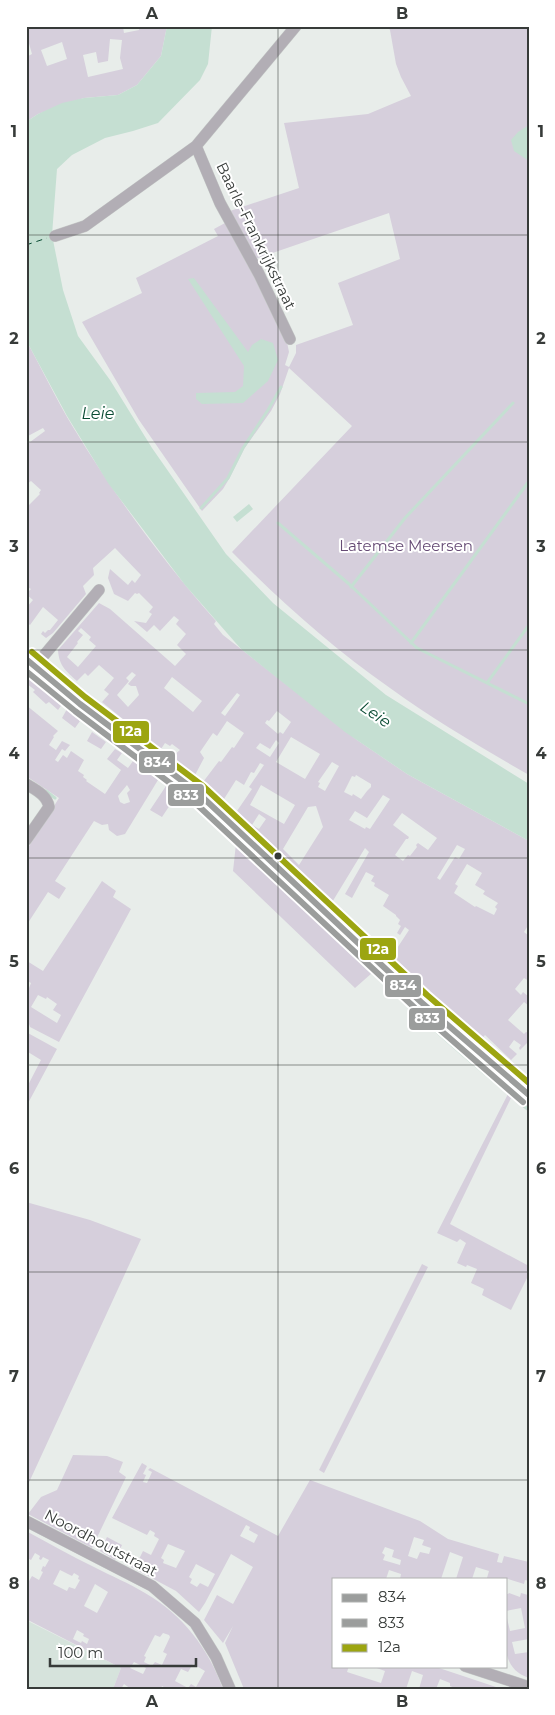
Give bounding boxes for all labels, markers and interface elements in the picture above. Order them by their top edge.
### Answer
text: A [145,4,159,23]
text: B [396,4,408,23]
text: 1 [11,122,17,141]
text: 1 [538,122,544,141]
street label: Baarle-Frankrijkstraat [212,159,300,313]
text: 2 [9,329,19,348]
text: 2 [536,329,546,348]
water label: Leie [82,404,114,423]
park label: Latemse Meersen [339,536,473,555]
text: 3 [8,537,19,556]
text: 3 [535,537,546,556]
water label: Leie [357,697,395,732]
line badge: 12a [112,720,150,744]
text: 12a [120,722,142,740]
text: 4 [8,744,20,763]
text: 4 [535,744,547,763]
line badge: 834 [138,750,176,774]
text: 834 [143,753,171,771]
line badge: 833 [167,783,205,807]
text: 833 [173,786,199,804]
unlabelled marker [273,851,283,861]
line badge: 12a [359,937,397,961]
text: 12a [367,940,389,958]
text: 5 [9,952,19,971]
text: 5 [536,952,546,971]
line badge: 834 [384,974,422,998]
text: 834 [389,976,417,994]
line badge: 833 [408,1007,446,1031]
text: 833 [414,1009,440,1027]
text: 6 [9,1159,19,1178]
text: 6 [536,1159,546,1178]
text: 7 [9,1367,19,1386]
text: 7 [536,1367,546,1386]
street label: Noordhoutstraat [41,1505,161,1580]
text: 8 [9,1574,19,1593]
text: 8 [536,1574,546,1593]
legend [332,1578,508,1668]
text: 834 [378,1587,406,1606]
text: 833 [378,1613,404,1632]
scale bar [50,1635,196,1667]
text: 12a [378,1637,401,1656]
text: 100 m [58,1643,103,1662]
text: A [145,1692,159,1711]
text: B [396,1692,408,1711]

